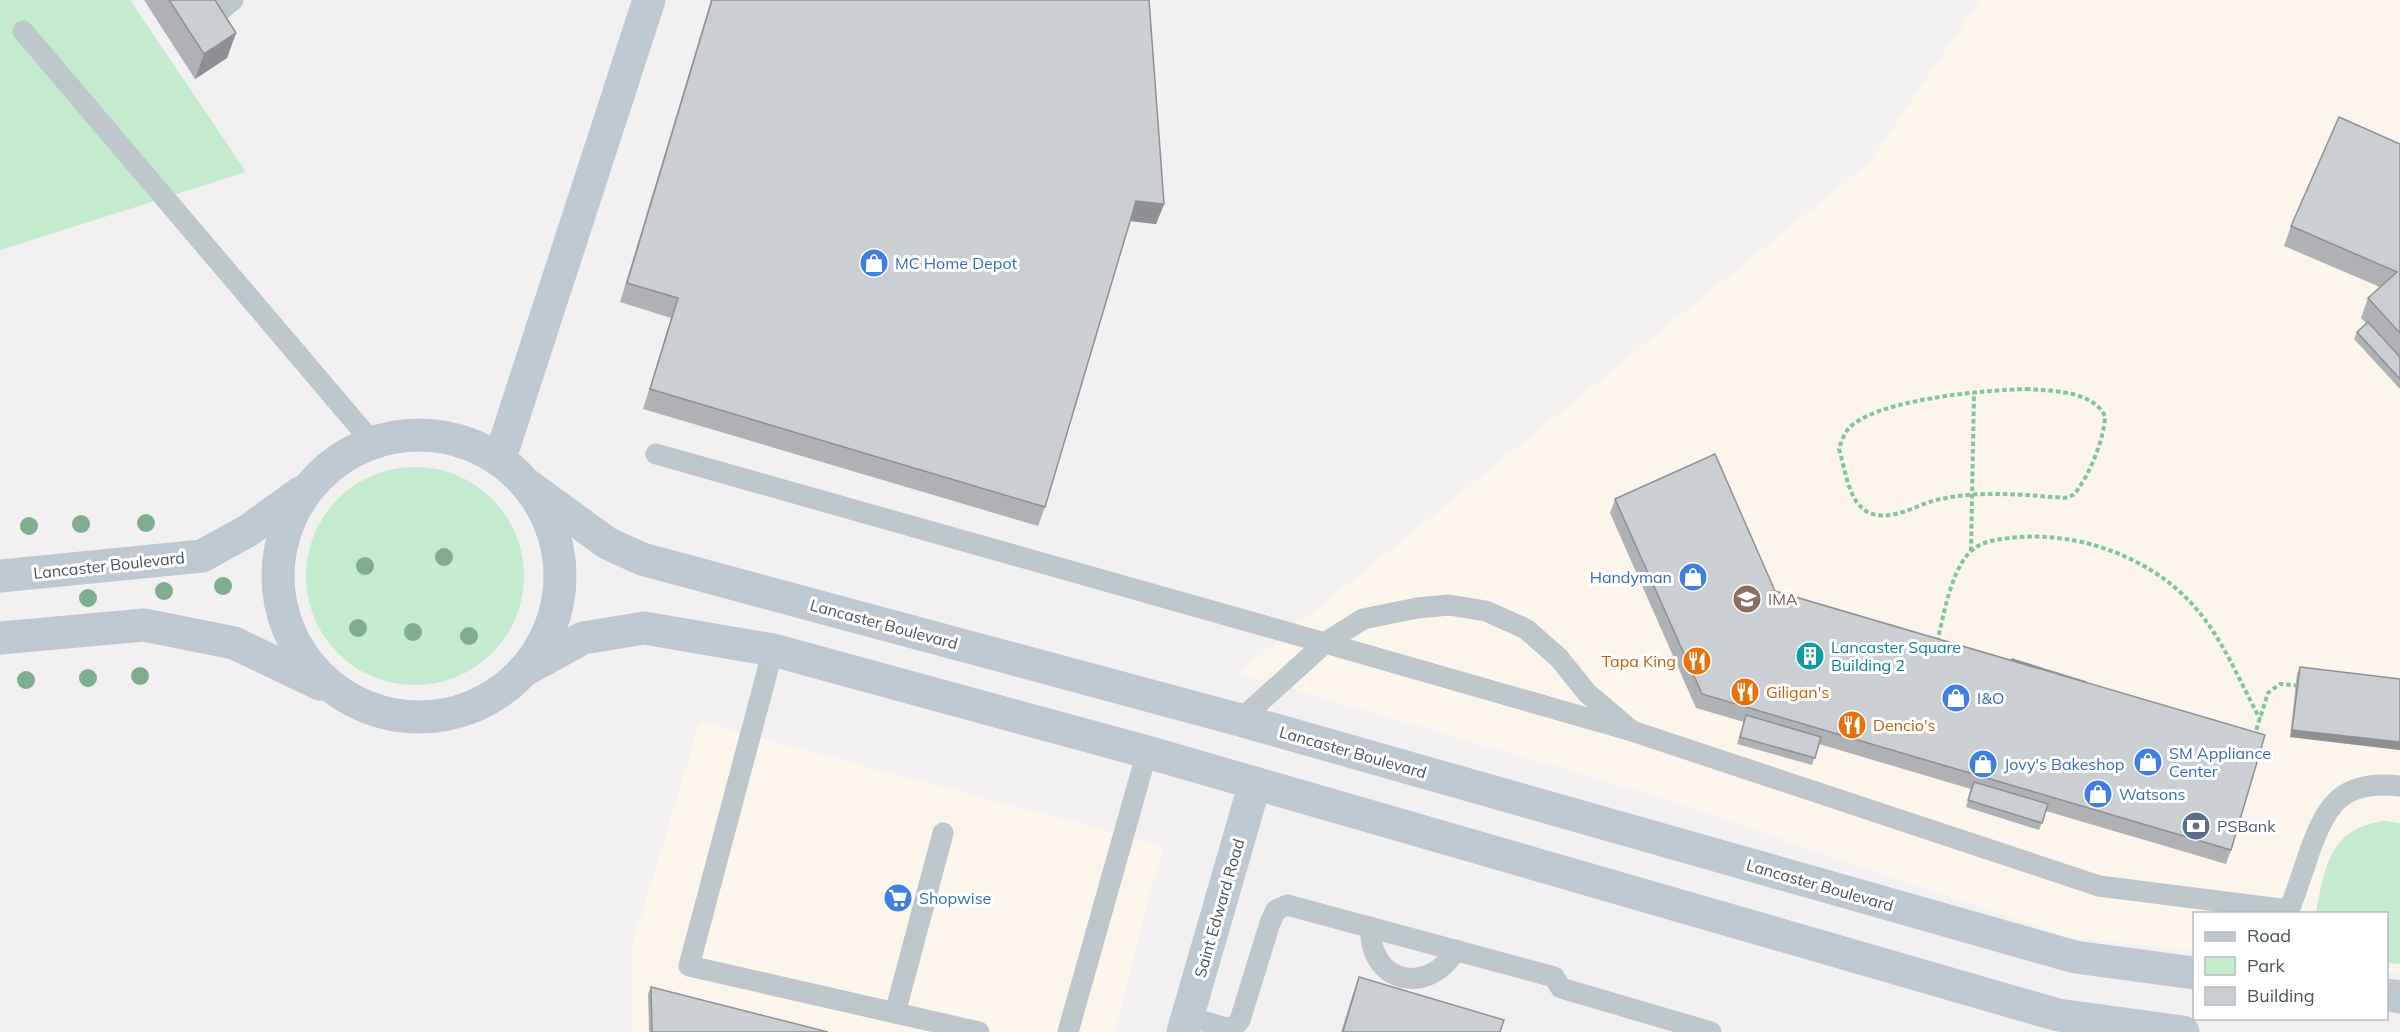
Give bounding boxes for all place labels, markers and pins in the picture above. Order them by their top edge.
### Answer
shop icon: MC Home Depot [858,247,890,279]
place label: MC Home Depot [895,253,1017,273]
shop icon: Handyman [1677,561,1709,593]
place label: Handyman [1590,567,1672,587]
school or university icon: IMA [1731,583,1763,615]
place label: IMA [1768,589,1798,609]
place label: Lancaster Square Building 2 [1831,637,1961,675]
building icon: Lancaster Square Building 2 [1794,640,1826,672]
restaurant icon: Tapa King [1681,645,1713,677]
place label: Tapa King [1602,651,1676,671]
restaurant icon: Giligan's [1729,676,1761,708]
place label: Giligan's [1766,682,1829,702]
shop icon: I&O [1940,682,1972,714]
place label: I&O [1977,688,2004,708]
restaurant icon: Dencio's [1836,709,1868,741]
place label: Dencio's [1873,715,1935,735]
place label: SM Appliance Center [2169,743,2271,781]
shop icon: SM Appliance Center [2132,746,2164,778]
shop icon: Jovy's Bakeshop [1967,748,1999,780]
place label: Jovy's Bakeshop [2004,754,2124,774]
shop icon: Watsons [2082,778,2114,810]
place label: Watsons [2119,784,2186,804]
bank icon: PSBank [2180,810,2212,842]
place label: PSBank [2217,816,2276,836]
supermarket icon: Shopwise [882,882,914,914]
place label: Shopwise [919,888,991,908]

